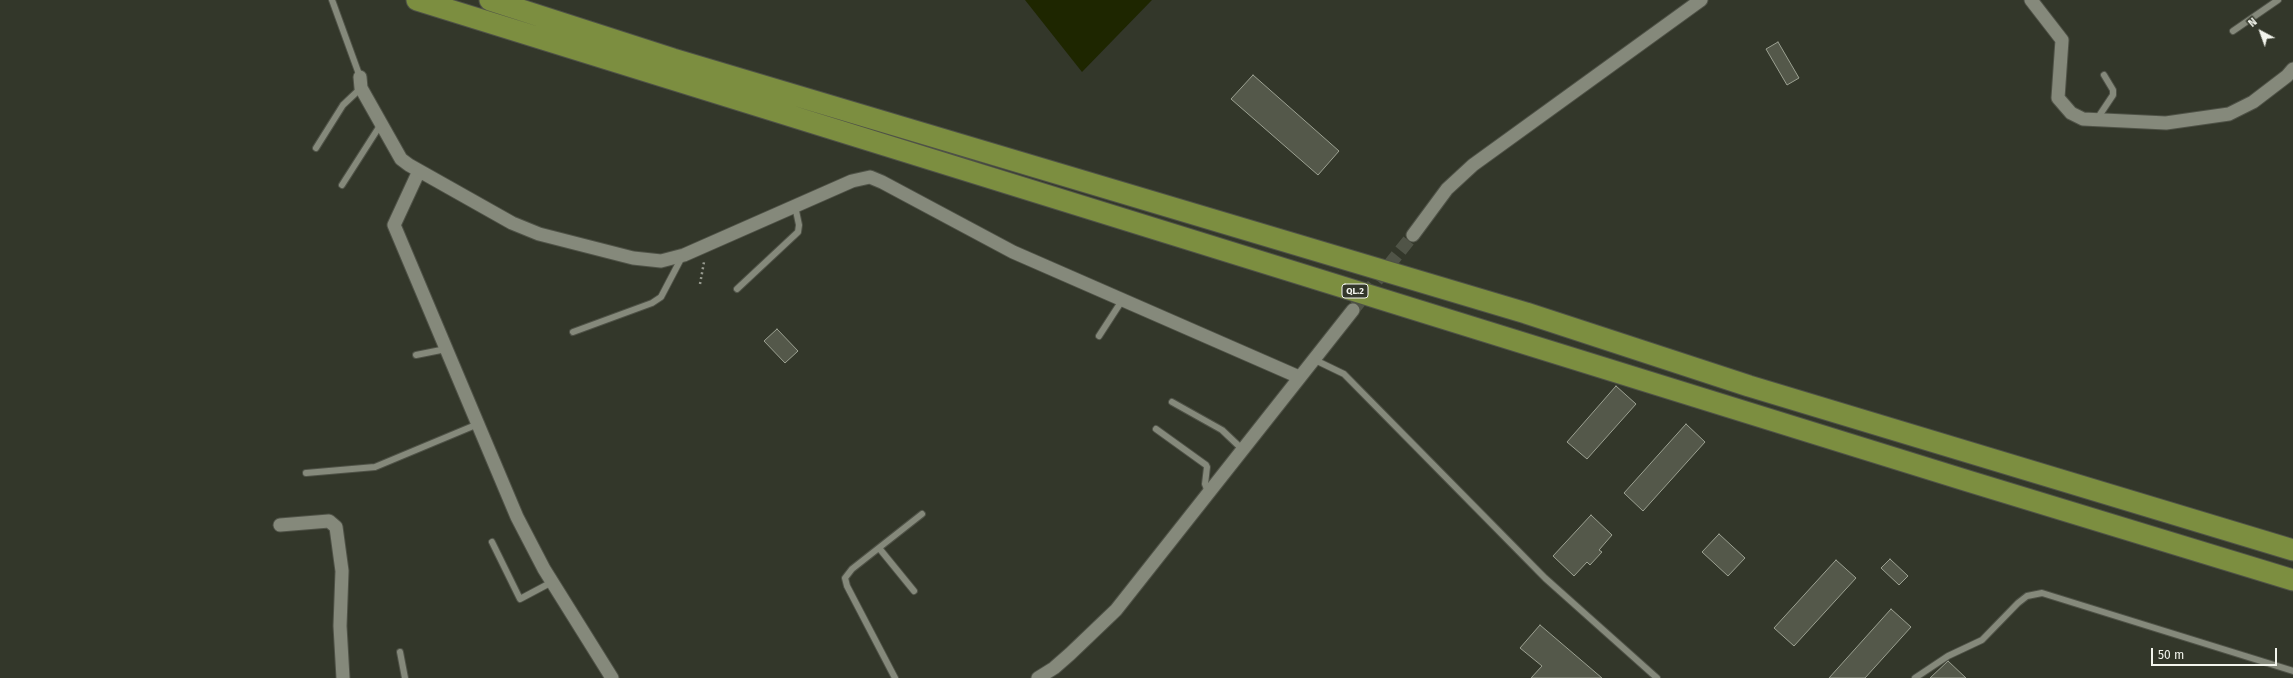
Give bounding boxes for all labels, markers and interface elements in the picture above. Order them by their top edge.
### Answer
north arrow [2241,12,2281,52]
text: N [2246,15,2260,30]
road number: QL.2 [1342,284,1368,298]
scale bar [2153,640,2279,666]
text: 50 m [2158,648,2184,662]

